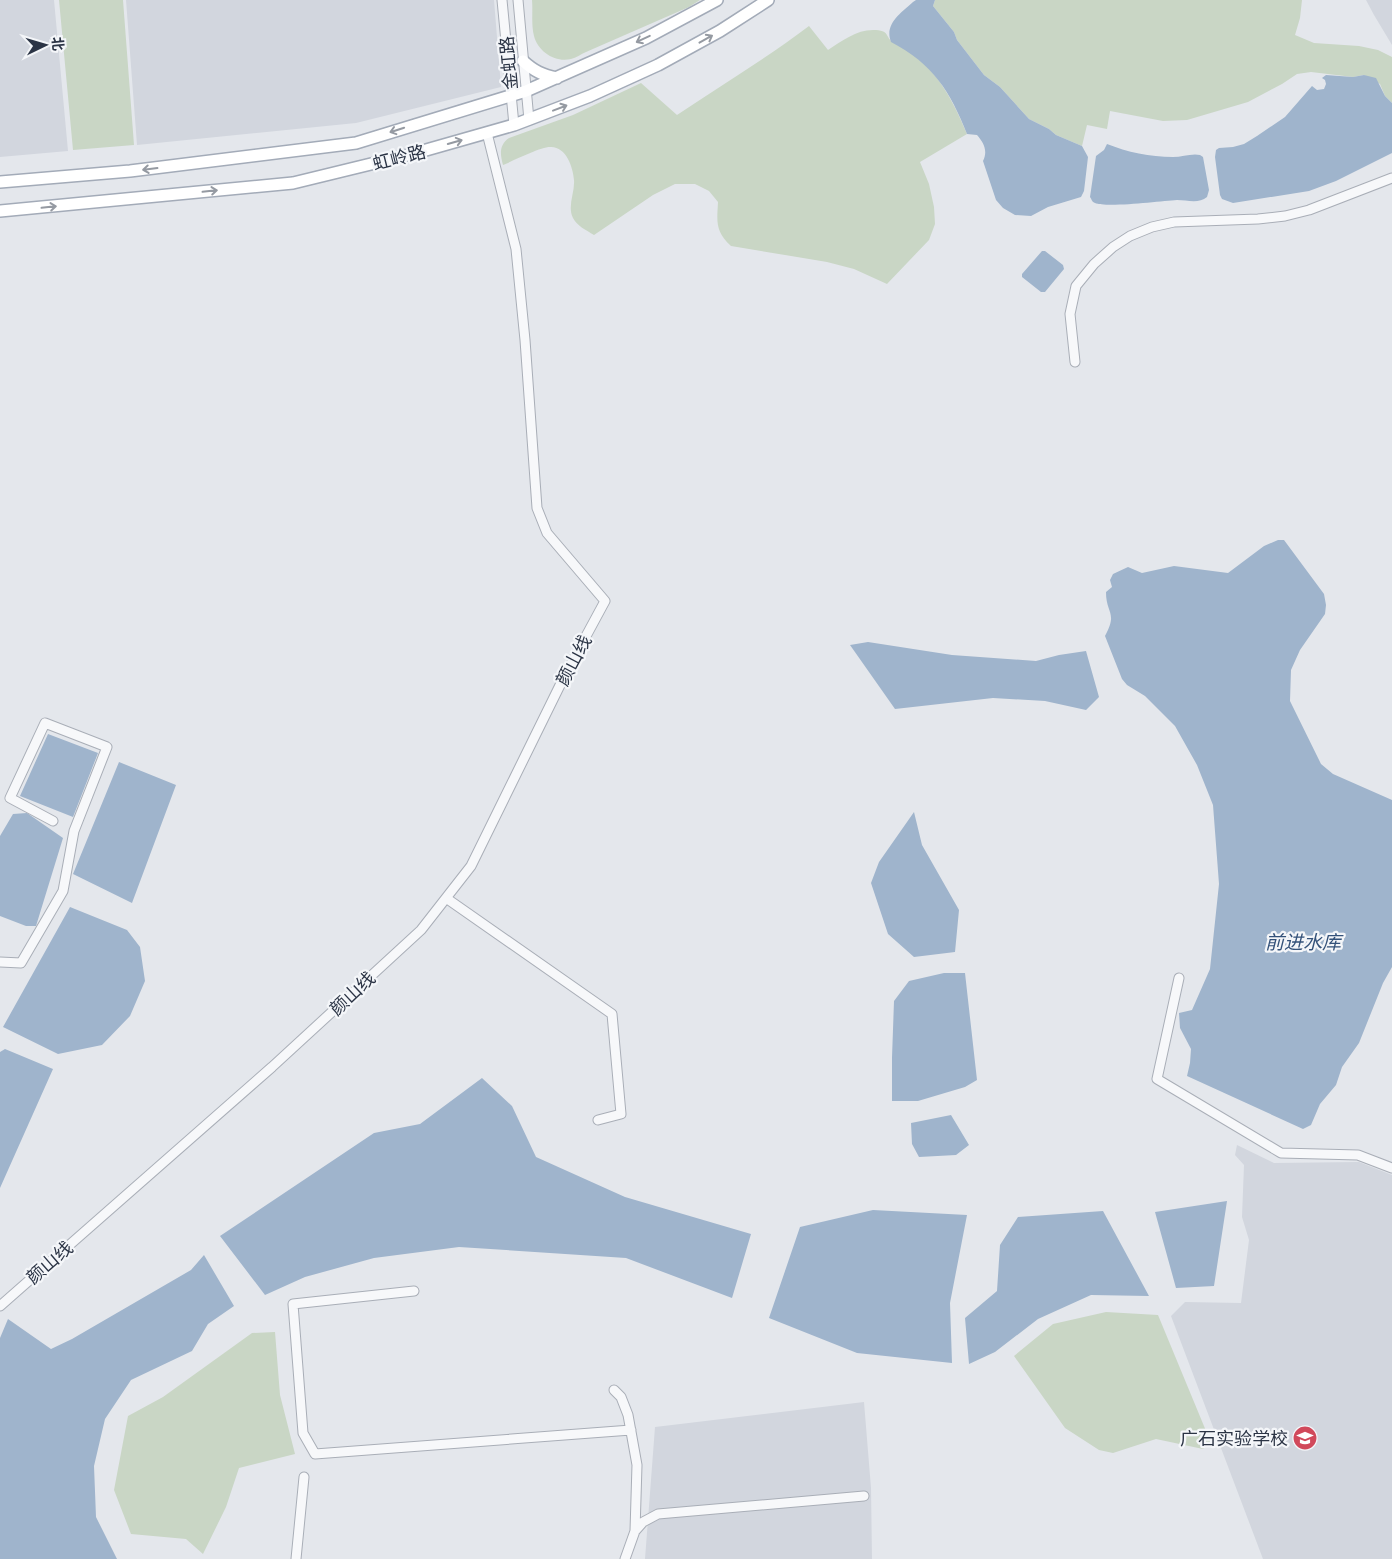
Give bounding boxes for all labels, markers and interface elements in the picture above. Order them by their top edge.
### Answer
north arrow [20,20,70,70]
one-way arrow [699,34,714,44]
street label: 金虹路 [495,35,521,91]
one-way arrow [636,35,651,44]
text: 北 [49,36,68,52]
one-way arrow [551,103,567,112]
one-way arrow [389,126,405,135]
one-way arrow [446,137,462,146]
street label: 虹岭路 [370,140,428,174]
one-way arrow [143,164,159,174]
one-way arrow [202,186,218,196]
one-way arrow [40,202,56,211]
street label: 颜山线 [551,631,595,689]
water label: 前进水库 [1265,930,1344,953]
street label: 颜山线 [325,967,379,1019]
street label: 颜山线 [21,1236,77,1288]
school or university icon: 广石实验学校 [1292,1425,1318,1451]
place label: 广石实验学校 [1180,1427,1288,1449]

